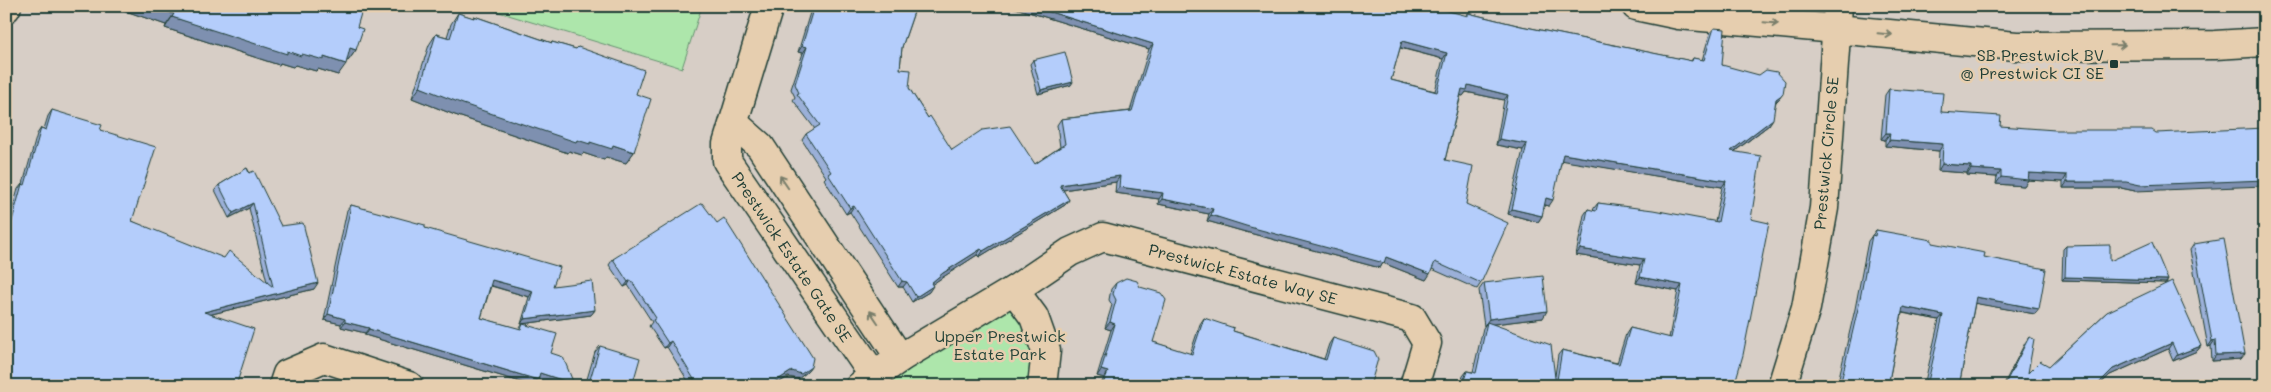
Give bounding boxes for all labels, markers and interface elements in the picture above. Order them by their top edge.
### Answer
one-way arrow [1762,19,1778,28]
one-way arrow [1877,29,1893,39]
one-way arrow [2109,41,2125,50]
place label: SB Prestwick BV @ Prestwick CI SE [1960,44,2104,83]
marker: SB Prestwick BV @ Prestwick CI SE [2108,58,2120,70]
street label: Prestwick Circle SE [1808,75,1843,231]
street label: Prestwick Estate Gate SE [728,168,857,346]
one-way arrow [779,175,789,189]
street label: Prestwick Estate Way SE [1146,238,1340,309]
one-way arrow [868,310,879,324]
park label: Upper Prestwick Estate Park [934,325,1066,364]

